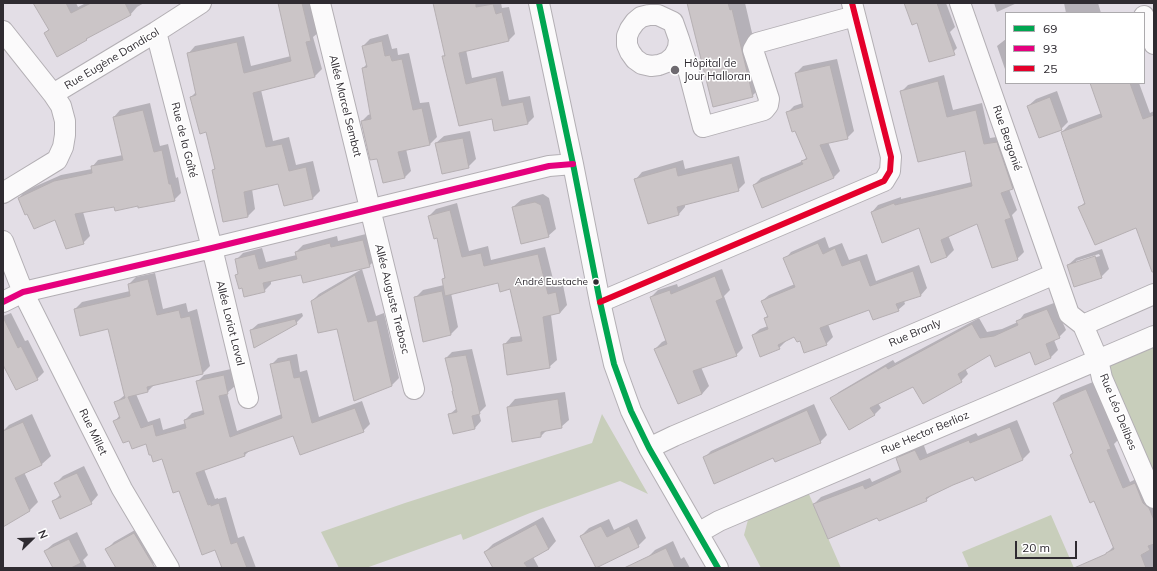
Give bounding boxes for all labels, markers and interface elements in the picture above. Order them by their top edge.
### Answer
legend [1005,12,1145,84]
text: 69 [1043,21,1057,36]
street label: Rue Eugène Dandicol [62,25,162,93]
text: 93 [1043,41,1057,56]
street label: Allée Marcel Sembat [326,54,364,158]
place label: Hôpital de Jour Halloran [684,57,751,83]
text: 25 [1043,61,1057,76]
marker: Hôpital de Jour Halloran [669,64,681,76]
street label: Rue de la Gaîté [168,101,200,179]
street label: Rue Bergonié [990,104,1024,172]
street label: Allée Auguste Trebosc [372,243,412,355]
place label: André Eustache [515,276,588,288]
marker: André Eustache [591,277,601,287]
street label: Allée Loriot Laval [213,279,247,367]
street label: Rue Branly [887,316,943,350]
street label: Rue Léo Delibes [1097,372,1139,452]
street label: Rue Millet [76,407,110,457]
street label: Rue Hector Berlioz [879,409,971,457]
north arrow [12,519,52,559]
text: N [35,528,51,541]
scale bar [1017,533,1079,559]
text: 20 m [1022,540,1050,555]

